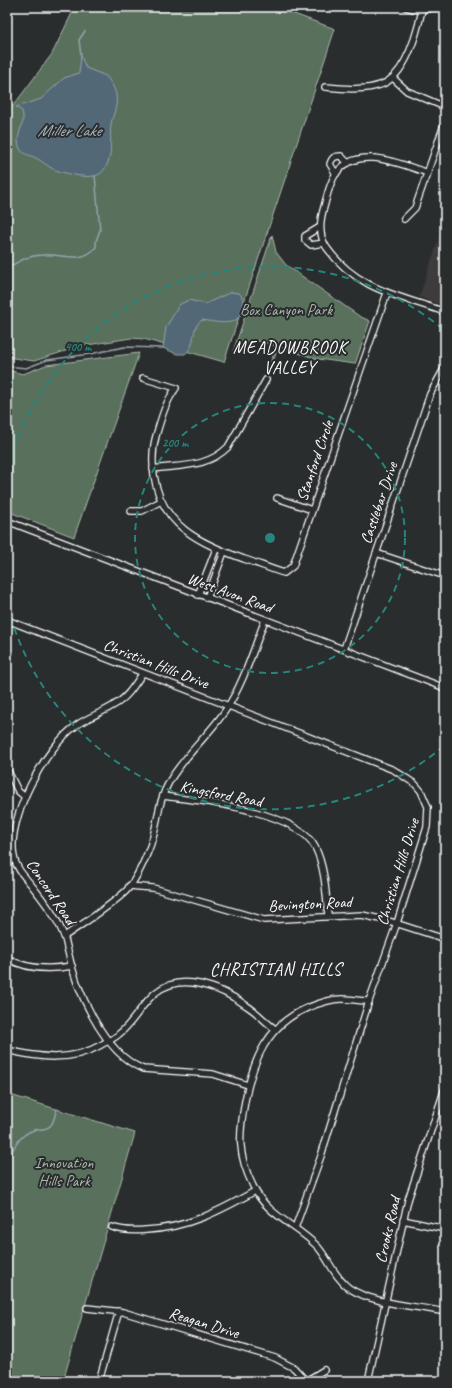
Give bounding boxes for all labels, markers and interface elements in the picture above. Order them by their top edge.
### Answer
water label: Miller Lake [37,120,103,141]
park label: Box Canyon Park [240,300,333,320]
district label: MEADOWBROOK VALLEY [233,337,350,378]
text: 400 m [65,339,92,355]
street label: Stanford Circle [292,416,339,504]
text: 200 m [162,435,189,451]
street label: Castlebar Drive [356,458,403,546]
centre of rings [263,531,277,545]
street label: West Avon Road [185,568,278,619]
street label: Christian Hills Drive [101,635,213,694]
street label: Kingsford Road [178,776,266,812]
street label: Christian Hills Drive [372,814,424,928]
street label: Concord Road [22,855,82,931]
street label: Bevington Road [268,892,355,916]
district label: CHRISTIAN HILLS [210,959,345,980]
park label: Innovation Hills Park [34,1153,94,1191]
street label: Crooks Road [371,1192,406,1265]
street label: Reagan Drive [167,1303,243,1344]

